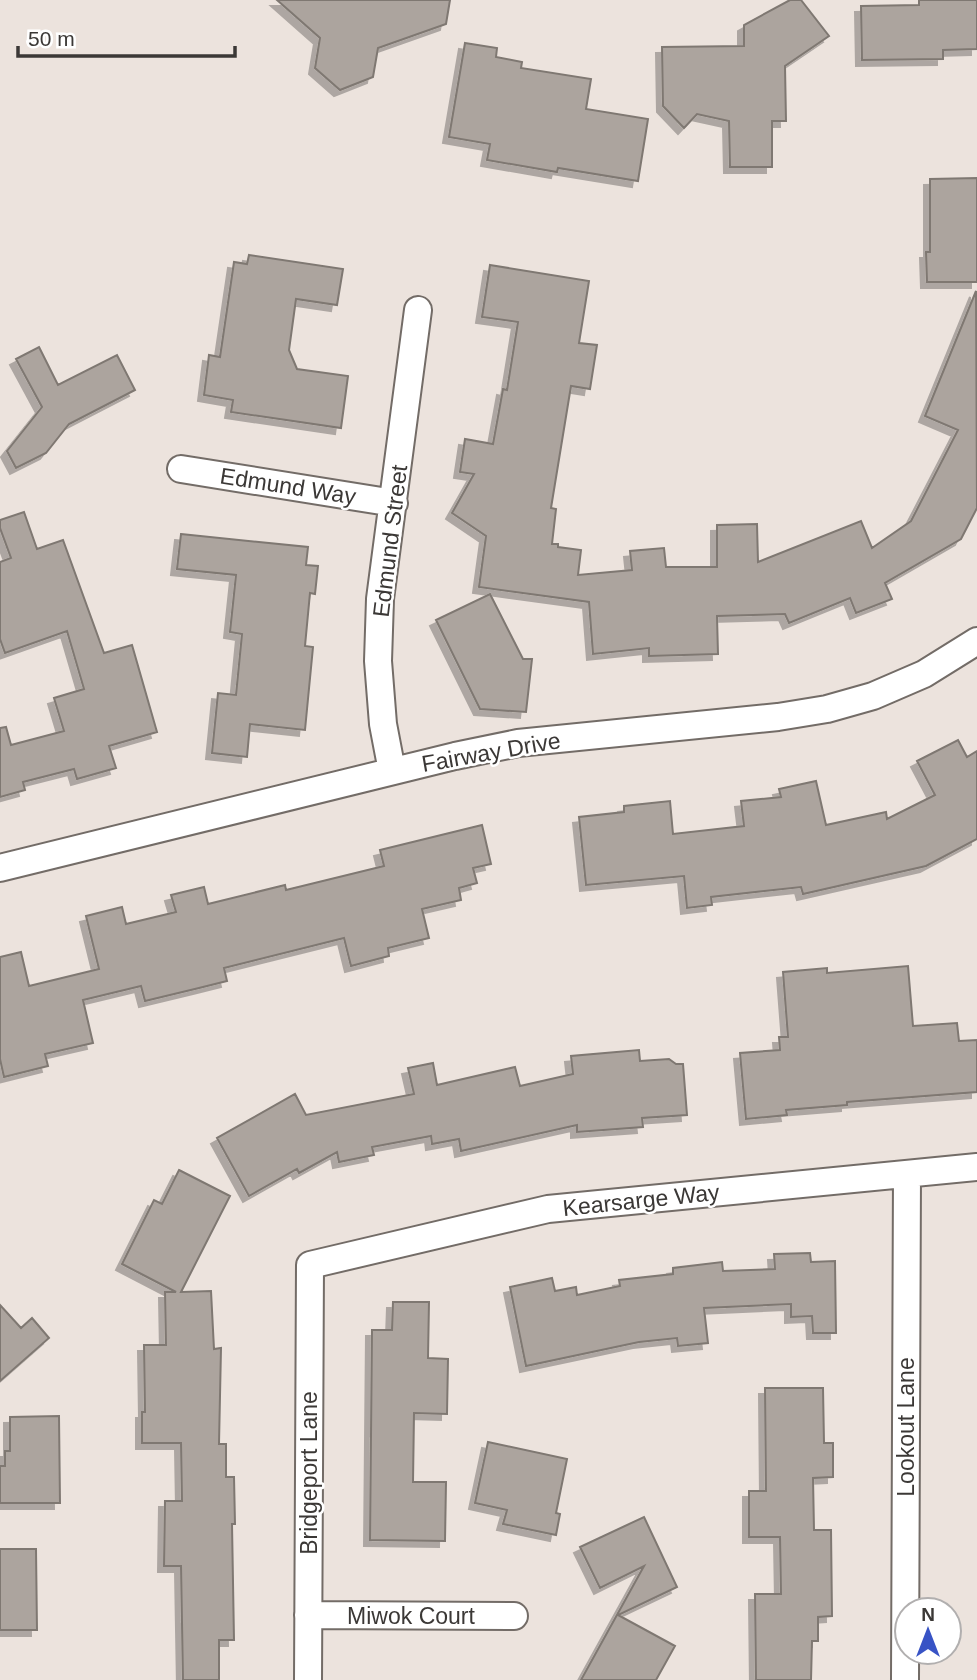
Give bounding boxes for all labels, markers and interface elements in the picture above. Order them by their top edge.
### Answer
scale bar [18,14,234,58]
text: 50 m [28,27,75,50]
street label: Edmund Way [218,462,358,510]
street label: Edmund Street [368,463,412,619]
street label: Fairway Drive [420,727,562,777]
street label: Kearsarge Way [561,1179,721,1221]
street label: Lookout Lane [893,1357,919,1497]
street label: Bridgeport Lane [296,1391,322,1555]
north arrow [893,1596,963,1666]
street label: Miwok Court [347,1603,476,1629]
text: N [921,1604,935,1625]

